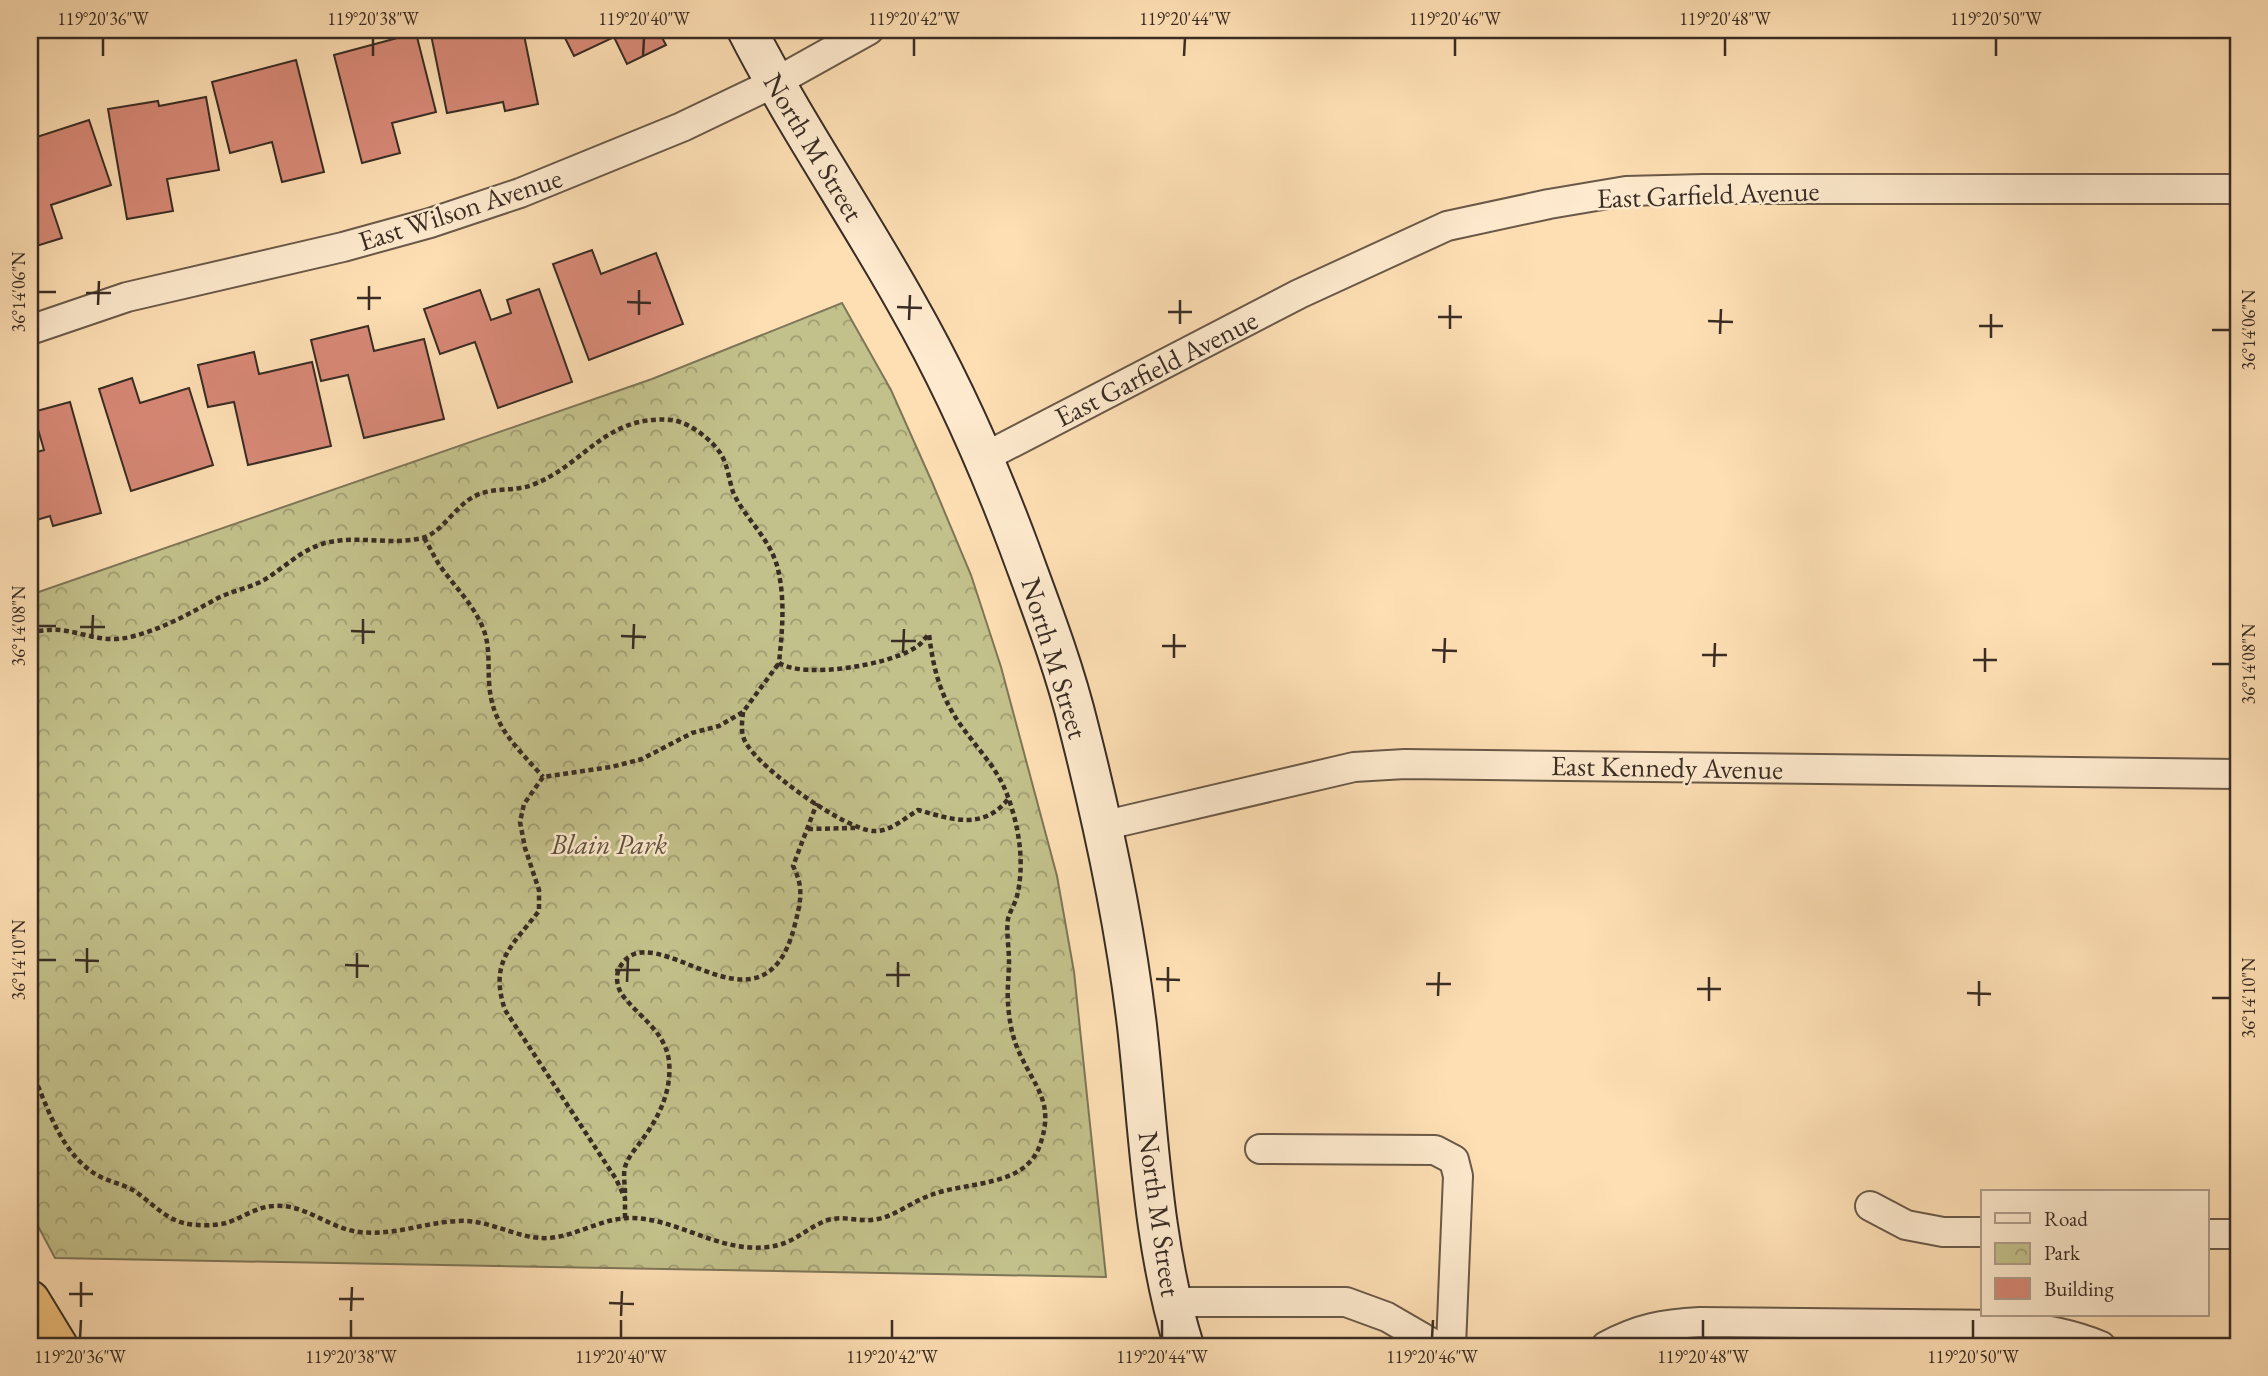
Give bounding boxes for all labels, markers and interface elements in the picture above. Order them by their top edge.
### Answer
text: 119°20'36"W [57,7,149,30]
text: 119°20'38"W [327,7,419,30]
text: 119°20'40"W [598,7,690,30]
text: 119°20'42"W [868,7,960,30]
text: 119°20'44"W [1139,7,1231,30]
text: 119°20'46"W [1409,7,1501,30]
text: 119°20'48"W [1679,7,1771,30]
text: 119°20'50"W [1950,7,2042,30]
street label: North M Street [756,66,872,228]
street label: East Wilson Avenue [354,159,566,259]
street label: East Garfield Avenue [1596,172,1820,216]
text: 36°14'06"N [7,251,30,332]
text: 36°14'06"N [2237,289,2260,370]
street label: East Garfield Avenue [1049,301,1264,435]
street label: North M Street [1013,573,1097,743]
text: 36°14'08"N [7,585,30,666]
text: 36°14'08"N [2237,623,2260,704]
street label: East Kennedy Avenue [1551,747,1784,787]
park label: Blain Park [550,826,668,862]
text: 36°14'10"N [7,919,30,1000]
text: 36°14'10"N [2237,957,2260,1038]
street label: North M Street [1131,1129,1189,1299]
legend [1981,1190,2208,1316]
text: Road [2044,1205,2088,1232]
text: Park [2044,1239,2081,1266]
text: Building [2044,1275,2114,1302]
text: 119°20'36"W [34,1345,126,1368]
text: 119°20'38"W [305,1345,397,1368]
text: 119°20'40"W [575,1345,667,1368]
text: 119°20'42"W [846,1345,938,1368]
text: 119°20'44"W [1116,1345,1208,1368]
text: 119°20'46"W [1386,1345,1478,1368]
text: 119°20'48"W [1657,1345,1749,1368]
text: 119°20'50"W [1927,1345,2019,1368]

